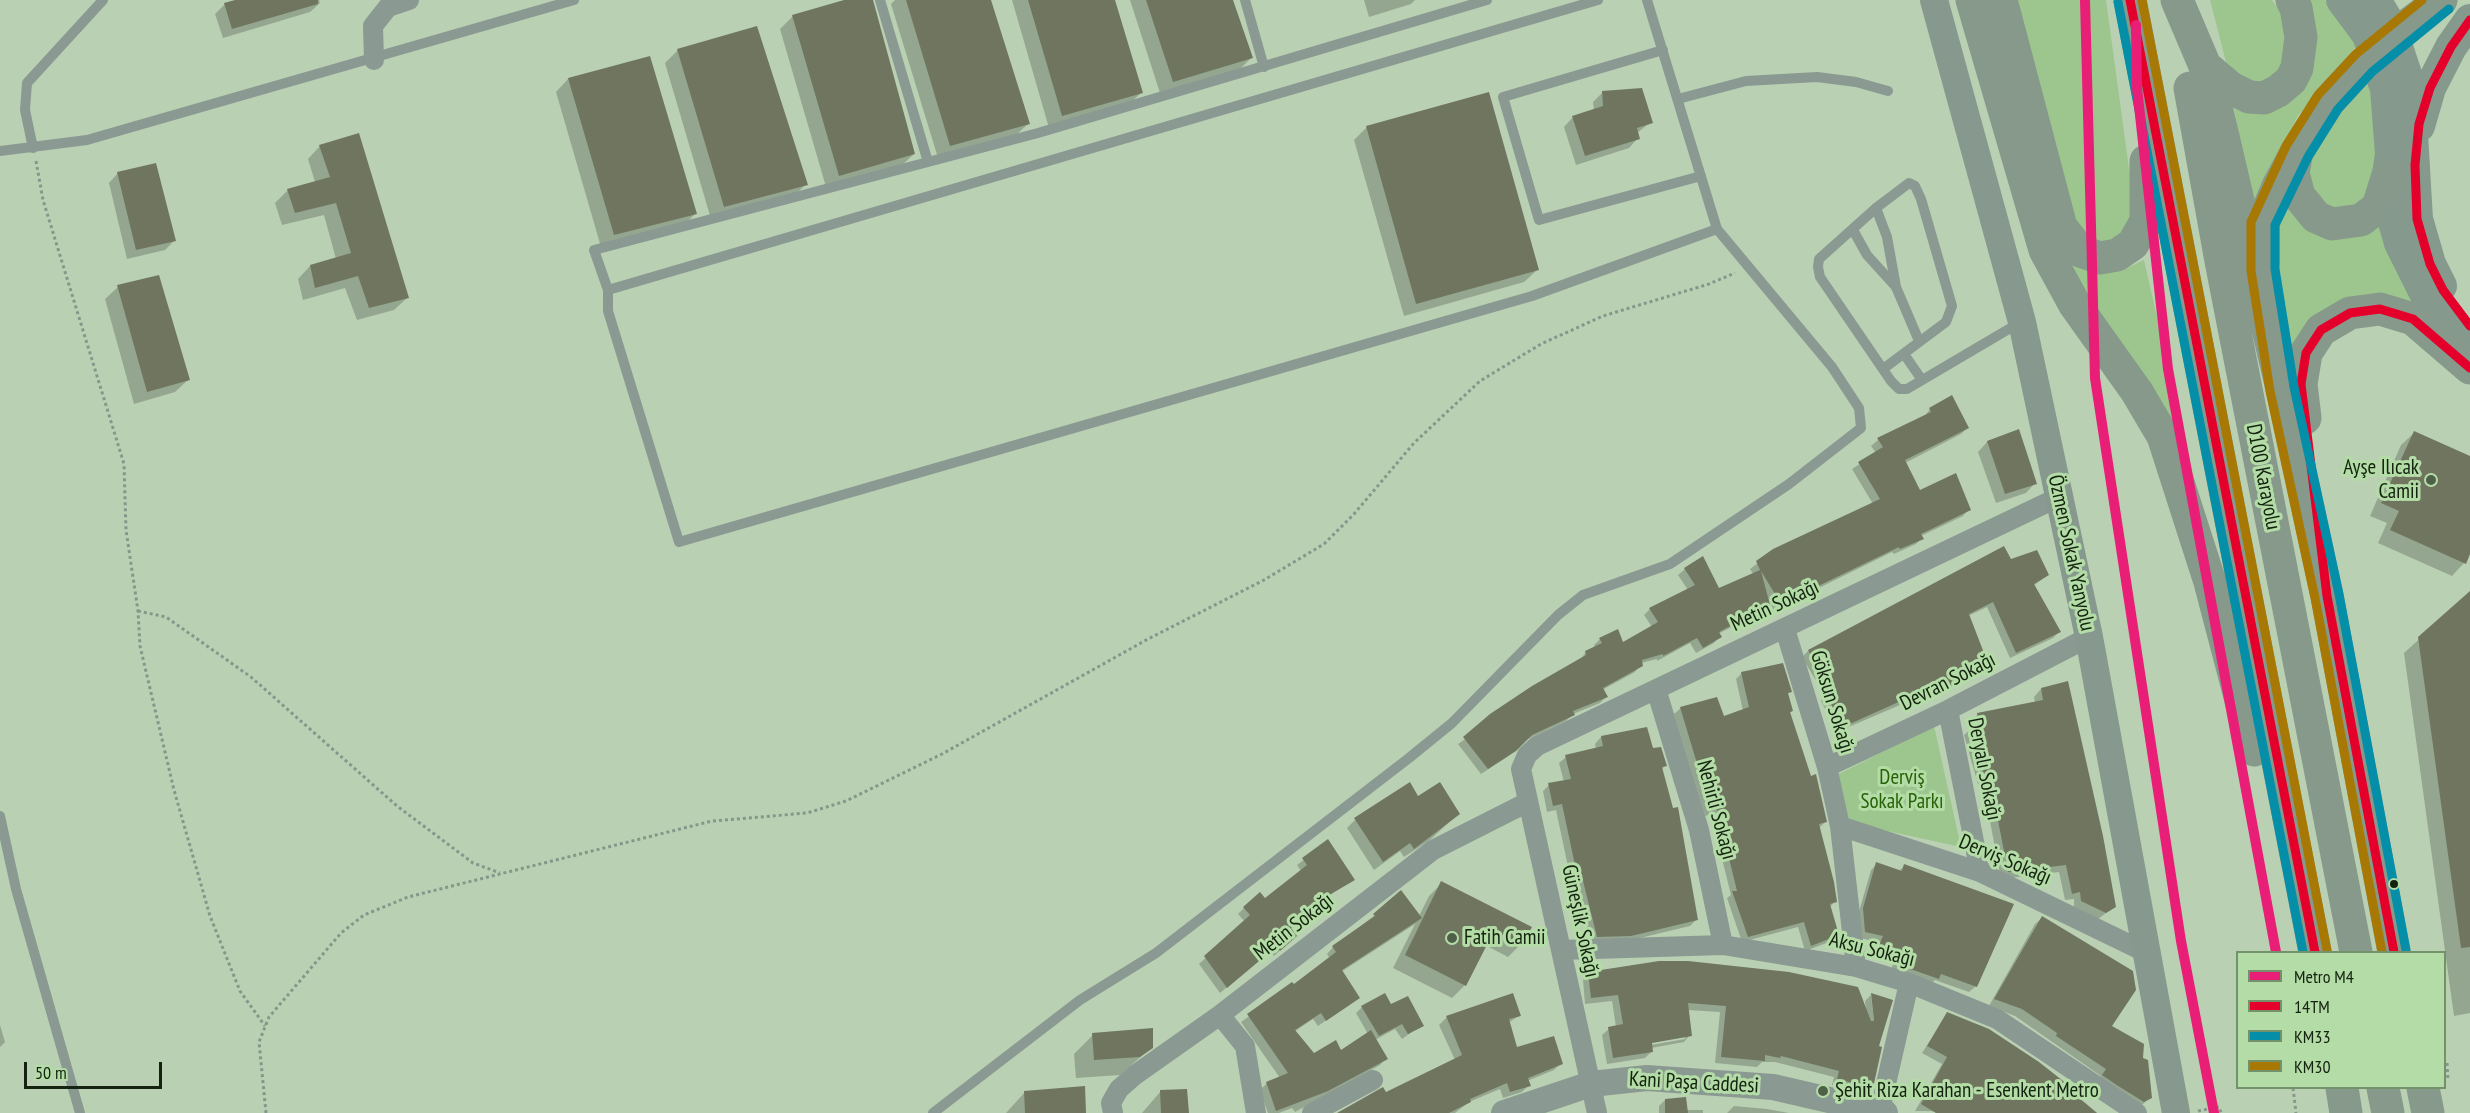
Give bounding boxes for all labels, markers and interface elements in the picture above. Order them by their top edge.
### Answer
street label: D100 Karayolu [2240,422,2286,532]
place label: Ayşe Ilıcak Camii [2343,455,2419,505]
street label: Özmen Sokak Yanyolu [2042,473,2100,633]
marker: Ayşe Ilıcak Camii [2424,473,2438,487]
street label: Metin Sokağı [1727,575,1823,637]
street label: Devran Sokağı [1896,647,2000,717]
street label: Göksun Sokağı [1805,648,1859,756]
street label: Deryalı Sokağı [1962,716,2006,822]
street label: Nehirli Sokağı [1691,758,1741,862]
park label: Derviş Sokak Parkı [1861,765,1943,815]
street label: Derviş Sokağı [1955,829,2055,891]
street label: Güneşlik Sokağı [1556,862,1604,980]
unlabelled marker [2388,878,2400,890]
street label: Metin Sokağı [1249,888,1339,966]
place label: Fatih Camii [1464,925,1546,951]
street label: Aksu Sokağı [1827,927,1917,973]
marker: Fatih Camii [1445,931,1459,945]
legend [2236,951,2446,1089]
text: Metro M4 [2294,965,2354,988]
text: 14TM [2294,995,2330,1018]
text: KM33 [2294,1025,2331,1048]
scale bar [27,1050,165,1088]
text: KM30 [2294,1055,2331,1078]
text: 50 m [35,1061,67,1084]
street label: Kani Paşa Caddesi [1628,1067,1760,1099]
place label: Şehi̇t Riza Karahan - Esenkent Metro [1835,1078,2099,1104]
marker: Şehi̇t Riza Karahan - Esenkent Metro [1816,1084,1830,1098]

